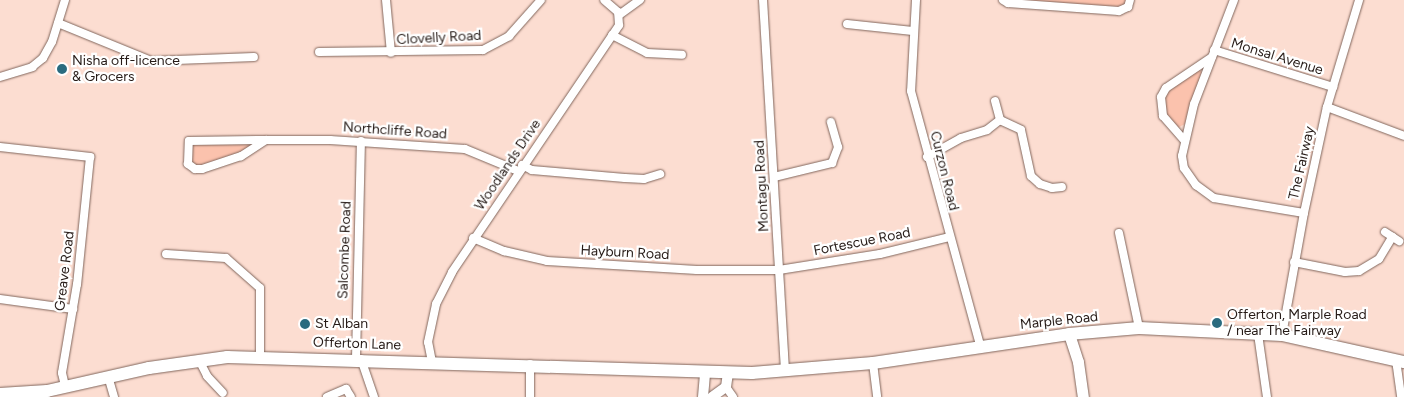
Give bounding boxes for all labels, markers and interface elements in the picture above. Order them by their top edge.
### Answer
street label: Clovelly Road [396,27,482,49]
street label: Monsal Avenue [1229,35,1325,79]
place label: Nisha off-licence & Grocers [72,53,180,85]
marker: Nisha off-licence & Grocers [56,63,68,75]
street label: Woodlands Drive [471,116,545,214]
street label: Northcliffe Road [342,119,448,143]
street label: The Fairway [1285,125,1319,201]
street label: Curzon Road [926,130,962,212]
street label: Montagu Road [751,140,773,232]
street label: Salcombe Road [335,201,355,299]
street label: Fortescue Road [812,224,912,260]
street label: Greave Road [52,230,78,312]
street label: Hayburn Road [580,242,670,264]
place label: Offerton, Marple Road / near The Fairway [1227,307,1367,340]
street label: Marple Road [1019,309,1099,333]
place label: St Alban [315,316,368,332]
marker: Offerton, Marple Road / near The Fairway [1211,317,1223,329]
marker: St Alban [299,318,311,330]
street label: Offerton Lane [313,334,401,354]

